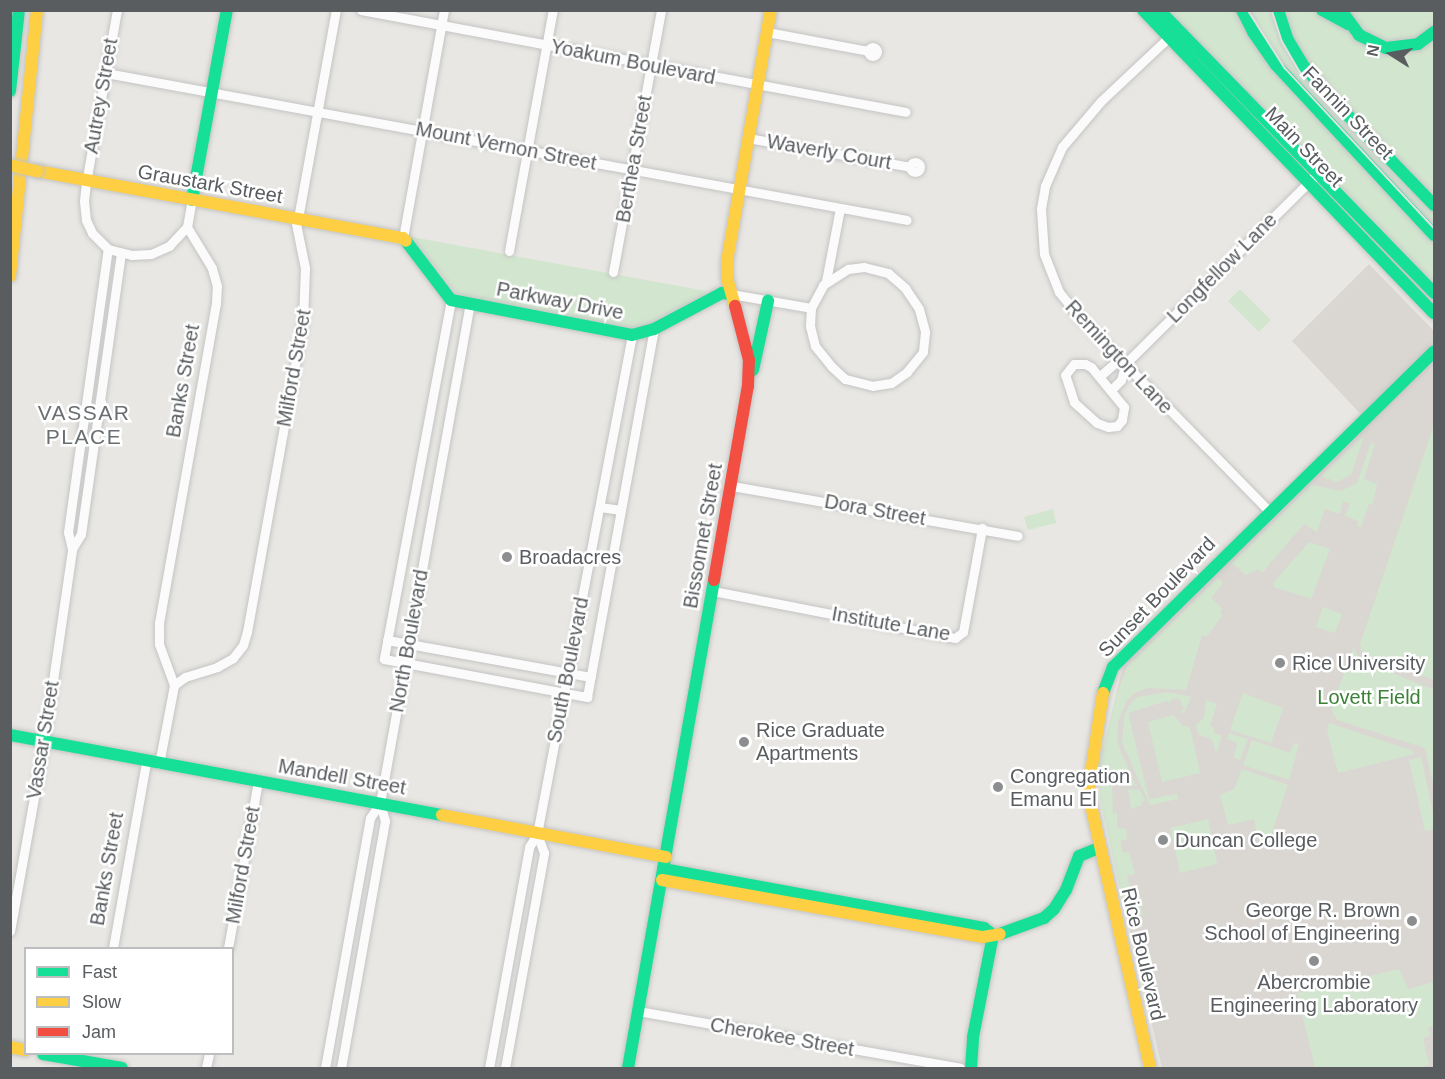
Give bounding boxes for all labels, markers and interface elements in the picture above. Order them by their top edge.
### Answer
north arrow [1361,24,1421,84]
street label: Yoakum Boulevard [549,34,717,90]
street label: Autrey Street [79,36,123,156]
text: N [1363,43,1382,58]
street label: Fannin Street [1298,61,1398,165]
street label: Berthea Street [611,93,657,225]
street label: Main Street [1260,102,1348,192]
street label: Mount Vernon Street [414,117,598,175]
street label: Waverly Court [765,129,893,175]
street label: Graustark Street [136,159,284,209]
street label: Longfellow Lane [1162,208,1282,328]
street label: Parkway Drive [494,277,626,325]
street label: Remington Lane [1060,295,1178,419]
street label: Milford Street [272,307,316,429]
street label: Banks Street [161,323,205,439]
district label: VASSAR PLACE [38,400,130,450]
street label: Bissonnet Street [678,462,728,610]
street label: Dora Street [823,489,927,531]
street label: Sunset Boulevard [1094,532,1220,662]
place label: Broadacres [519,545,621,569]
marker: Broadacres [500,550,514,564]
street label: North Boulevard [385,568,433,714]
street label: South Boulevard [542,595,594,745]
street label: Institute Lane [830,602,952,646]
place label: Rice University [1292,651,1425,675]
marker: Rice University [1273,656,1287,670]
street label: Vassar Street [22,679,64,801]
park label: Lovett Field [1317,685,1421,709]
place label: Rice Graduate Apartments [756,718,885,765]
marker: Rice Graduate Apartments [737,735,751,749]
street label: Mandell Street [276,754,408,800]
place label: Congregation Emanu El [1010,764,1130,811]
marker: Congregation Emanu El [991,780,1005,794]
street label: Milford Street [221,804,265,926]
street label: Banks Street [85,811,129,927]
place label: Duncan College [1175,828,1317,852]
marker: Duncan College [1156,833,1170,847]
street label: Rice Boulevard [1116,885,1170,1023]
place label: George R. Brown School of Engineering [1204,898,1400,945]
marker: George R. Brown School of Engineering [1405,914,1419,928]
legend [24,947,234,1055]
marker: Abercrombie Engineering Laboratory [1307,954,1321,968]
text: Fast [82,962,117,982]
place label: Abercrombie Engineering Laboratory [1210,970,1418,1017]
text: Slow [82,992,121,1012]
street label: Cherokee Street [708,1013,856,1061]
text: Jam [82,1022,116,1042]

